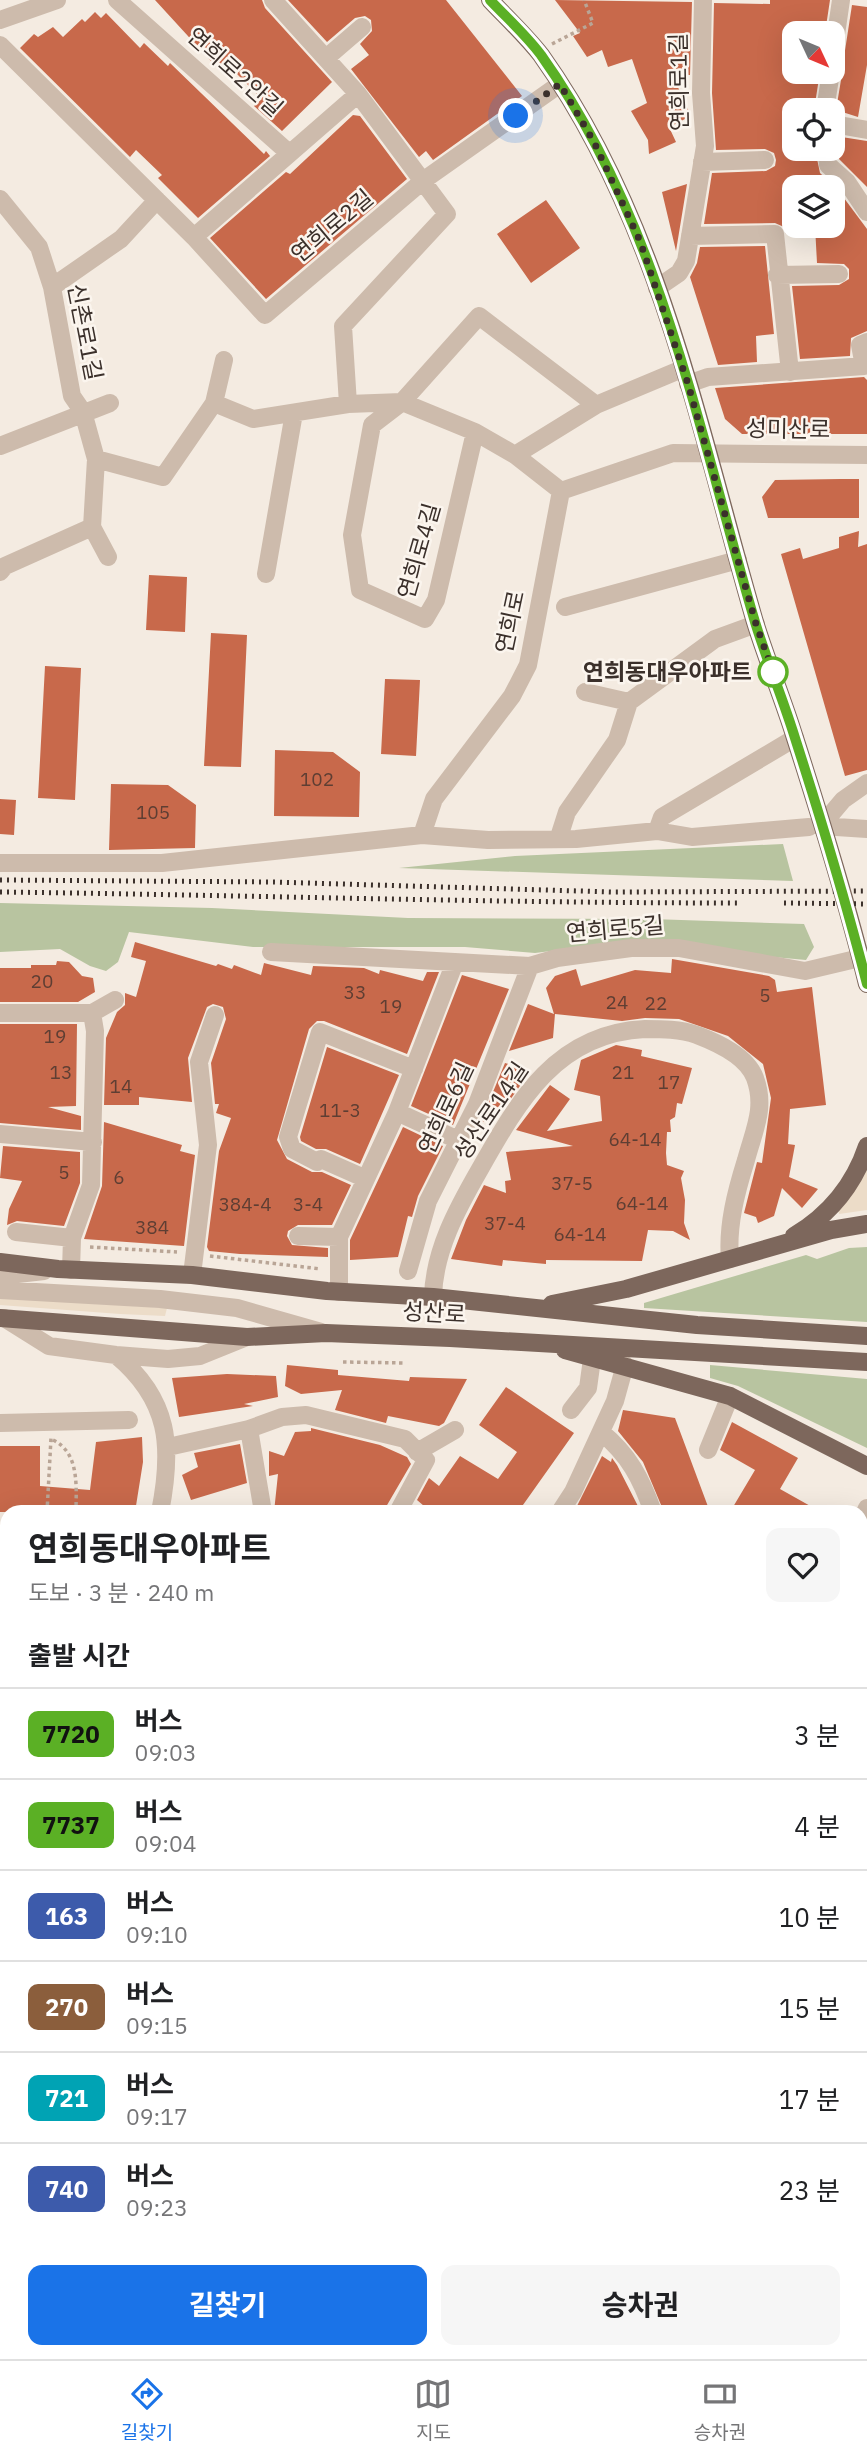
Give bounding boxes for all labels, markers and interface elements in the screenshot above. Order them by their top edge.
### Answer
street label: 연희로2안길 [181,20,290,122]
north arrow [782,21,845,84]
map controls [782,21,845,238]
street label: 연희로1길 [662,33,694,131]
your location [498,98,533,133]
button: locate [782,98,845,161]
button: layers [782,175,845,238]
street label: 연희로2길 [284,182,379,268]
street label: 신촌로1길 [62,281,110,383]
street label: 성미산로 [745,412,831,444]
street label: 연희로4길 [390,499,446,602]
street label: 연희로 [488,588,530,656]
place label: 연희동대우아파트 [583,656,752,686]
marker: 연희동대우아파트 [758,657,788,687]
house number: 102 [300,767,334,791]
house number: 105 [136,800,170,824]
street label: 연희로5길 [565,909,665,947]
house number: 20 [31,969,53,993]
house number: 33 [344,980,366,1004]
house number: 5 [759,983,771,1007]
house number: 24 [606,990,628,1014]
house number: 22 [645,991,667,1015]
house number: 19 [380,994,402,1018]
house number: 19 [44,1024,66,1048]
street label: 성산로14길 [446,1056,534,1165]
street label: 연희로6길 [411,1057,479,1159]
house number: 13 [50,1060,72,1084]
house number: 21 [612,1060,634,1084]
house number: 17 [658,1070,680,1094]
house number: 14 [110,1074,132,1098]
house number: 11-3 [319,1098,361,1122]
house number: 64-14 [608,1127,662,1151]
house number: 5 [58,1160,70,1184]
house number: 6 [113,1165,125,1189]
house number: 37-5 [551,1171,593,1195]
house number: 64-14 [615,1191,669,1215]
house number: 384-4 [218,1192,272,1216]
house number: 3-4 [293,1192,323,1216]
house number: 37-4 [484,1211,526,1235]
house number: 384 [135,1215,169,1239]
house number: 64-14 [553,1222,607,1246]
street label: 성산로 [402,1295,467,1329]
text: 연희동대우아파트 [28,1526,271,1569]
button: heart [766,1528,840,1602]
text: 도보 · 3 분 · 240 m [28,1577,214,1607]
text: 출발 시간 [28,1638,130,1672]
text: 버스 [135,1703,182,1737]
text: 7720 [42,1718,100,1750]
text: 3 분 [794,1718,840,1752]
text: 09:03 [135,1737,197,1767]
text: 버스 [135,1794,182,1828]
text: 7737 [42,1809,100,1841]
text: 4 분 [794,1809,840,1843]
text: 09:04 [135,1828,197,1858]
text: 버스 [126,1885,174,1919]
text: 163 [45,1900,88,1932]
text: 10 분 [779,1900,840,1934]
text: 09:10 [126,1919,188,1949]
text: 버스 [126,1976,174,2010]
text: 270 [45,1991,88,2023]
text: 15 분 [779,1991,840,2025]
text: 09:15 [126,2010,188,2040]
text: 버스 [126,2067,174,2101]
text: 721 [45,2082,88,2114]
text: 17 분 [779,2082,840,2116]
text: 09:17 [126,2101,188,2131]
text: 버스 [126,2158,174,2192]
text: 740 [45,2173,88,2205]
text: 23 분 [779,2173,840,2207]
text: 09:23 [126,2192,188,2222]
button: 길찾기 [28,2265,427,2345]
button: 승차권 [441,2265,840,2345]
tab: 길찾기 [121,2375,173,2444]
tab: 지도 [414,2375,452,2444]
tab: 승차권 [694,2375,746,2444]

